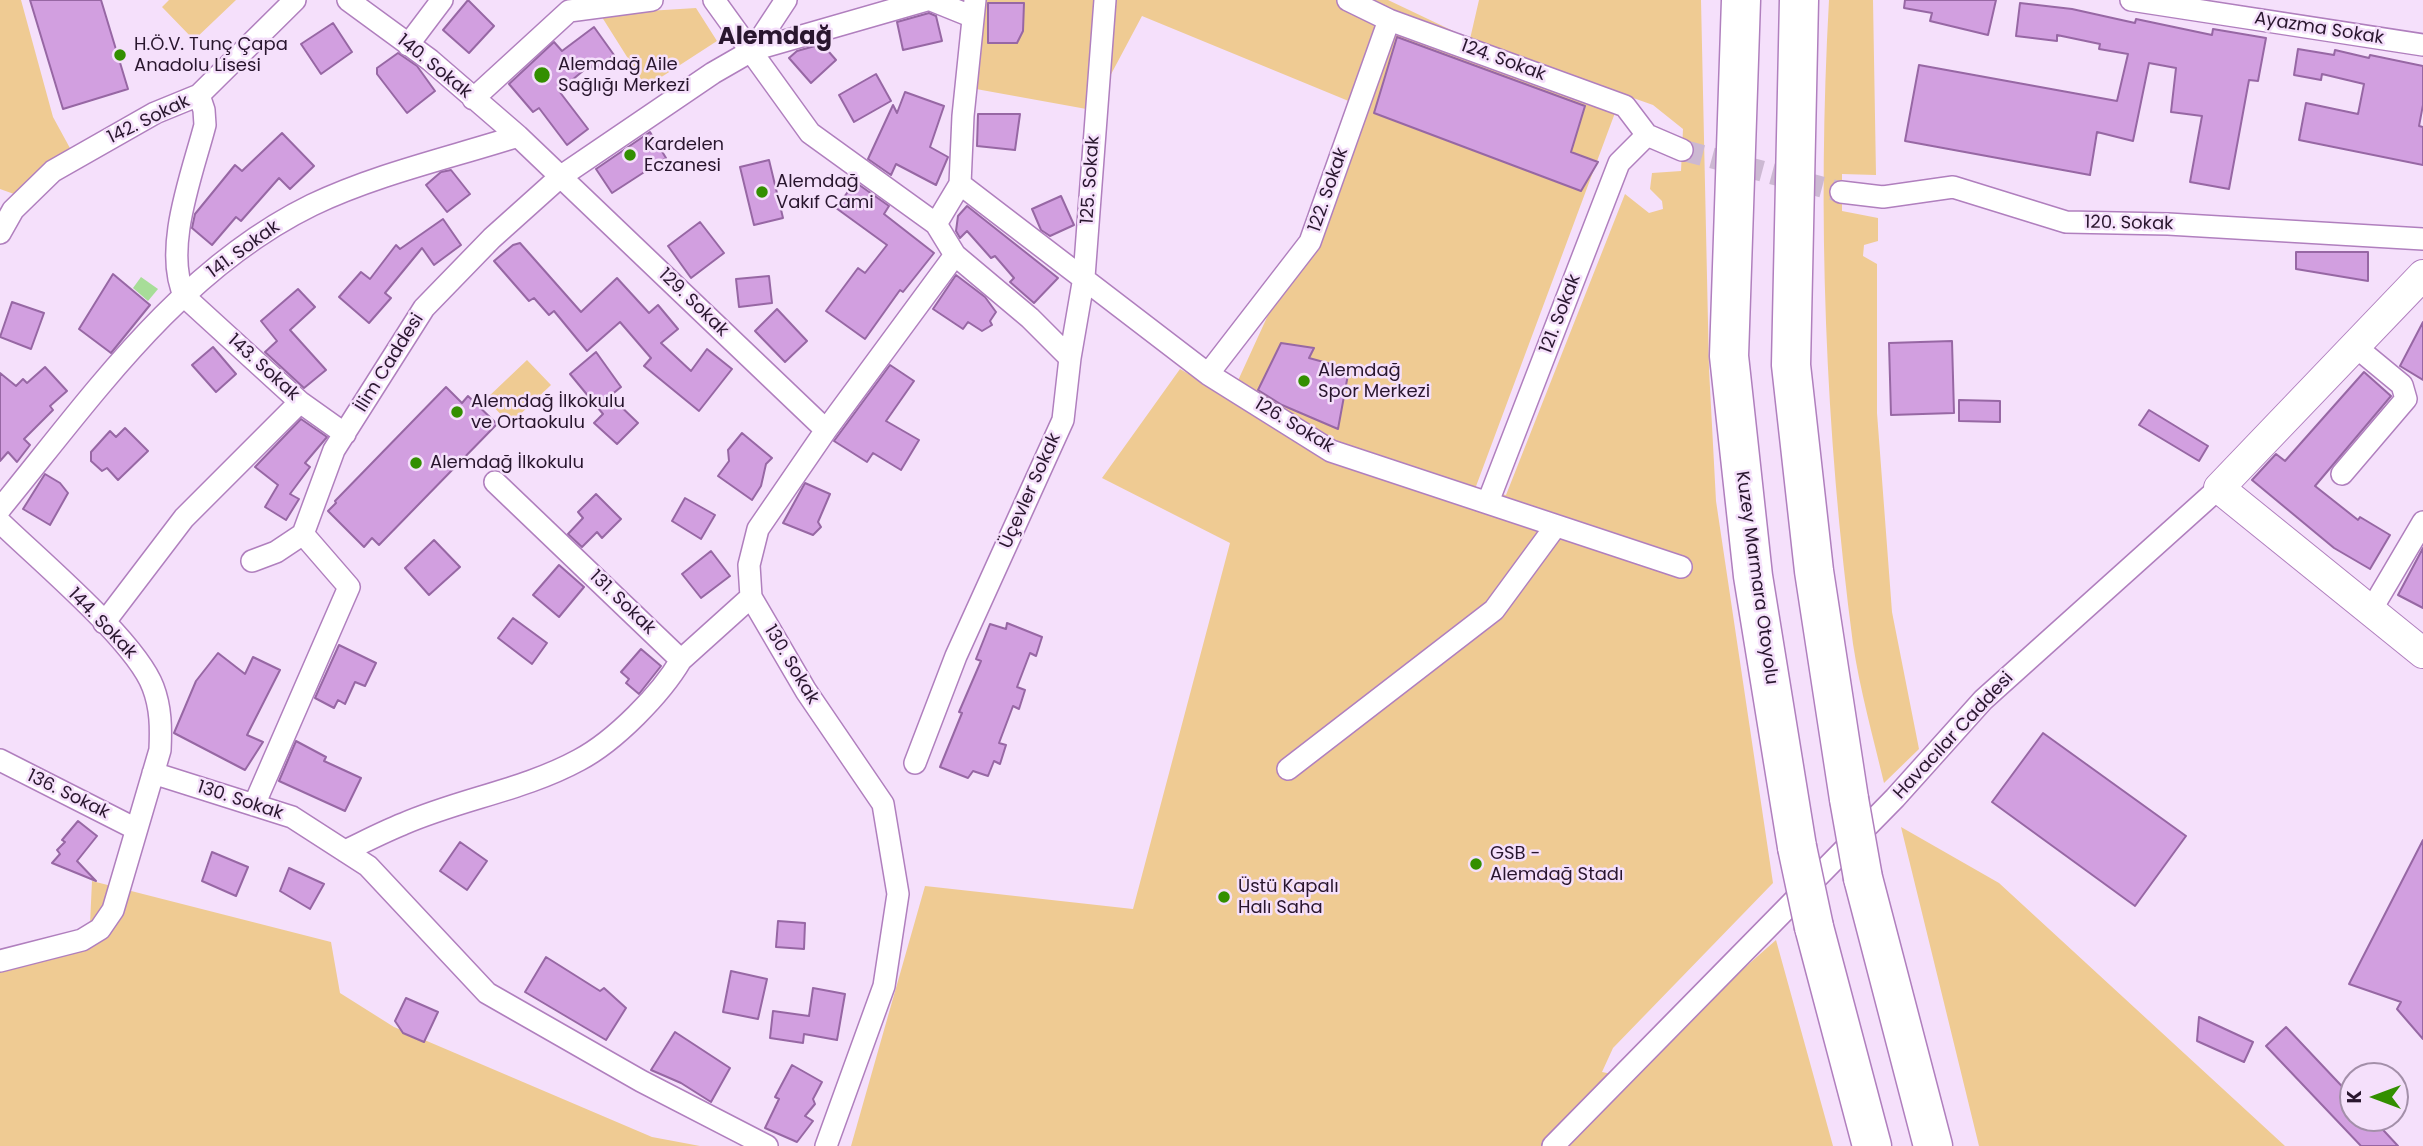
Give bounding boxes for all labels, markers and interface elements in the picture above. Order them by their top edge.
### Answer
street label: Ayazma Sokak [2253,8,2385,50]
district label: Alemdağ [718,24,832,52]
street label: 140. Sokak [392,30,476,104]
place label: H.Ö.V. Tunç Çapa Anadolu Lisesi [134,34,288,76]
street label: 124. Sokak [1458,36,1548,86]
marker: H.Ö.V. Tunç Çapa Anadolu Lisesi [112,47,128,63]
place label: Alemdağ Aile Sağlığı Merkezi [558,54,690,96]
marker: Alemdağ Aile Sağlığı Merkezi [532,65,552,85]
street label: 142. Sokak [104,91,194,149]
place label: Kardelen Eczanesi [644,134,724,176]
street label: 125. Sokak [1077,135,1105,225]
street label: 122. Sokak [1304,145,1354,235]
marker: Kardelen Eczanesi [622,147,638,163]
place label: Alemdağ Vakıf Cami [776,171,874,214]
marker: Alemdağ Vakıf Cami [754,184,770,200]
street label: 120. Sokak [2084,212,2174,236]
street label: 141. Sokak [204,217,284,283]
street label: 129. Sokak [654,264,732,342]
street label: 121. Sokak [1536,271,1586,357]
street label: İlim Caddesi [351,310,429,416]
street label: 143. Sokak [223,330,303,406]
place label: Alemdağ Spor Merkezi [1318,360,1430,402]
marker: Alemdağ Spor Merkezi [1296,373,1312,389]
place label: Alemdağ İlkokulu ve Ortaokulu [471,391,625,434]
street label: 126. Sokak [1250,394,1338,458]
marker: Alemdağ İlkokulu ve Ortaokulu [449,404,465,420]
street label: Üçevler Sokak [996,430,1066,552]
place label: Alemdağ İlkokulu [430,452,584,474]
marker: Alemdağ İlkokulu [408,455,424,471]
street label: Kuzey Marmara Otoyolu [1730,470,1782,686]
street label: 131. Sokak [584,566,660,640]
street label: 144. Sokak [63,584,141,664]
street label: 130. Sokak [759,621,823,709]
street label: Havacılar Caddesi [1890,668,2018,804]
street label: 136. Sokak [23,766,113,824]
street label: 130. Sokak [194,777,286,825]
place label: GSB - Alemdağ Stadı [1490,843,1623,886]
marker: GSB - Alemdağ Stadı [1468,856,1484,872]
place label: Üstü Kapalı Halı Saha [1238,876,1339,918]
marker: Üstü Kapalı Halı Saha [1216,889,1232,905]
north arrow [2339,1062,2409,1132]
text: K [2341,1090,2368,1104]

